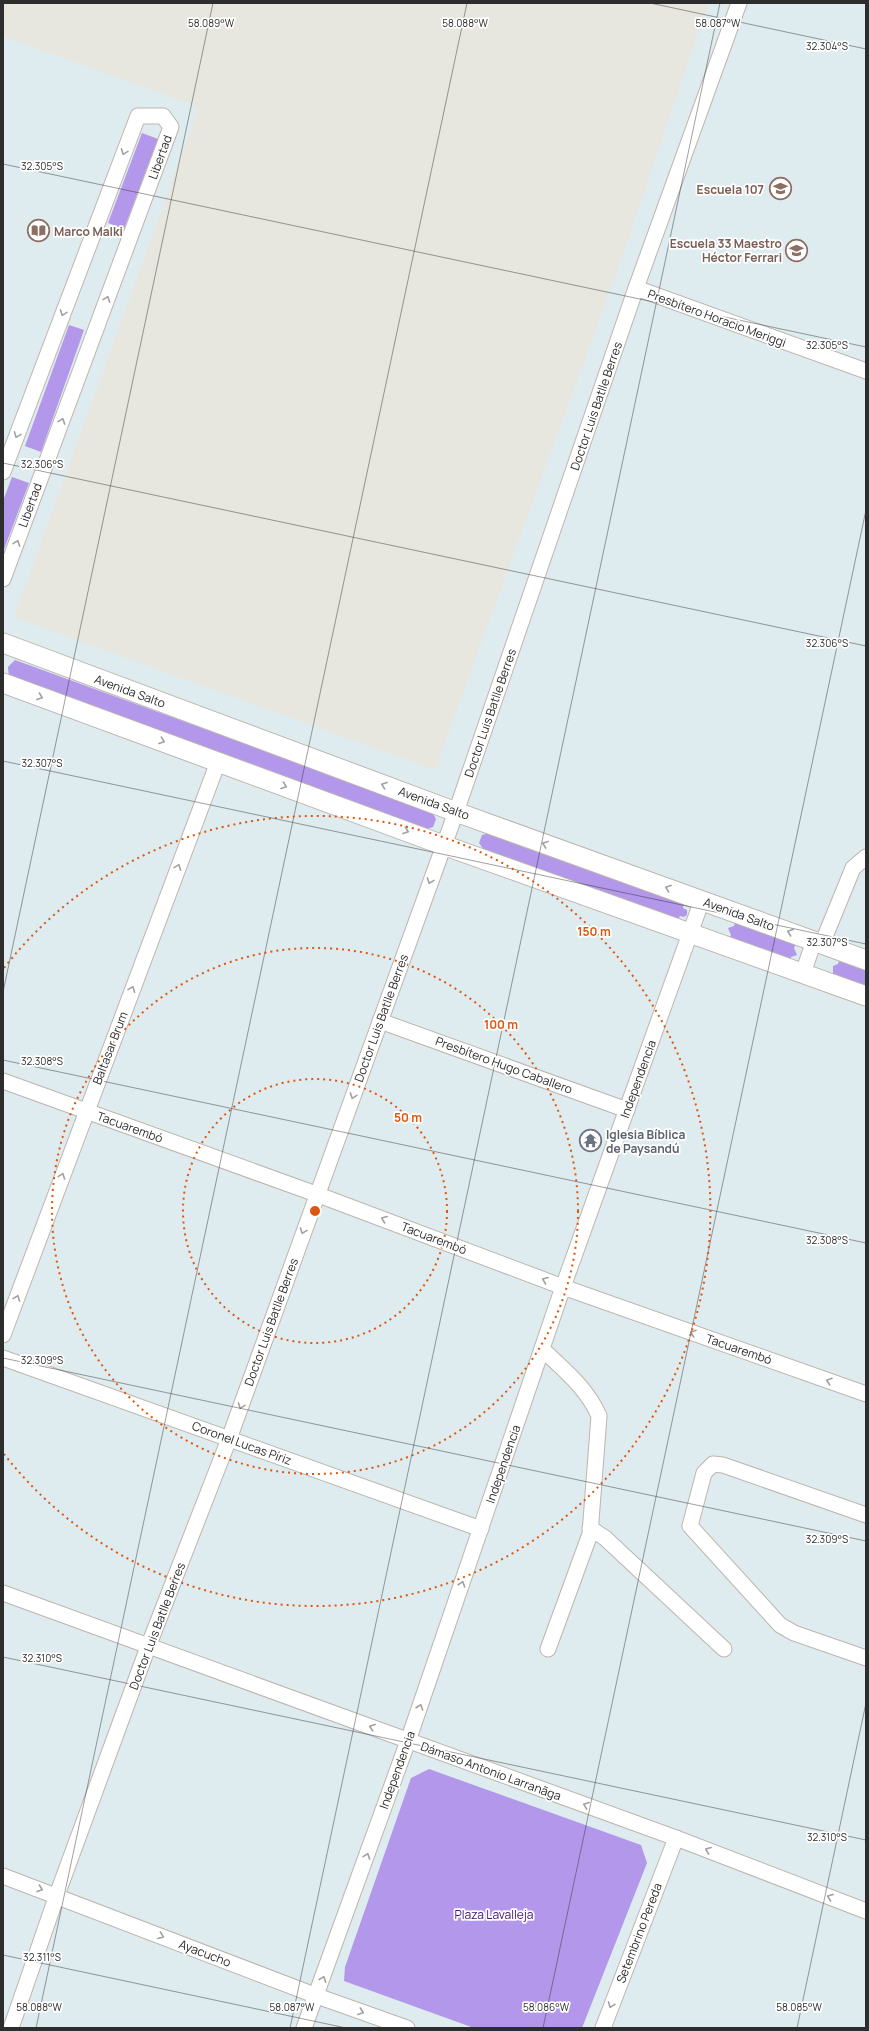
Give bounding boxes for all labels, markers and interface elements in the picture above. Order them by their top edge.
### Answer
text: 58.089°W [188,16,235,30]
text: 58.088°W [442,16,488,30]
text: 58.087°W [696,16,741,30]
text: 32.304°S [806,39,848,53]
street label: Libertad [144,132,176,182]
one-way arrow [121,149,129,156]
text: 32.305°S [21,159,63,173]
school or university icon: Escuela 107 [767,176,793,202]
place label: Escuela 107 [697,181,764,198]
library icon: Marco Malki [26,218,52,244]
place label: Marco Malki [54,223,123,240]
place label: Escuela 33 Maestro Héctor Ferrari [670,235,782,266]
school or university icon: Escuela 33 Maestro Héctor Ferrari [784,237,810,263]
street label: Presbítero Horacio Meriggi [645,285,789,351]
one-way arrow [102,295,111,302]
one-way arrow [60,309,68,316]
text: 32.305°S [806,338,848,352]
street label: Doctor Luis Batlle Berres [566,339,626,473]
one-way arrow [57,417,65,424]
one-way arrow [14,431,22,438]
text: 32.306°S [21,457,63,471]
street label: Libertad [14,480,46,530]
one-way arrow [12,539,20,546]
text: 32.306°S [806,636,848,650]
street label: Doctor Luis Batlle Berres [460,646,520,780]
street label: Avenida Salto [92,670,168,712]
one-way arrow [36,692,43,700]
one-way arrow [158,737,165,745]
text: 32.307°S [21,756,63,770]
one-way arrow [280,781,287,790]
one-way arrow [380,781,387,789]
street label: Avenida Salto [396,782,472,824]
one-way arrow [402,826,409,835]
one-way arrow [542,840,549,848]
one-way arrow [174,864,182,871]
one-way arrow [426,878,435,885]
one-way arrow [664,884,671,893]
street label: Avenida Salto [701,893,777,935]
text: 150 m [577,923,611,940]
one-way arrow [786,929,793,937]
text: 32.307°S [806,935,848,949]
street label: Doctor Luis Batlle Berres [350,952,412,1084]
one-way arrow [127,985,136,992]
street label: Baltasar Brum [88,1009,132,1087]
text: 100 m [484,1016,518,1033]
street label: Presbítero Hugo Caballero [433,1032,575,1098]
street label: Independencia [616,1038,660,1120]
text: 32.308°S [21,1054,63,1068]
one-way arrow [349,1092,357,1099]
street label: Tacuarembó [95,1107,165,1147]
text: 50 m [394,1109,422,1126]
place label: Iglesia Bíblica de Paysandú [606,1126,685,1157]
temple icon: Iglesia Bíblica de Paysandú [577,1128,603,1154]
one-way arrow [57,1173,65,1180]
centre of rings [308,1204,322,1218]
one-way arrow [380,1216,387,1224]
street label: Tacuarembó [399,1218,469,1258]
one-way arrow [299,1228,308,1235]
text: 32.308°S [806,1233,848,1247]
street label: Doctor Luis Batlle Berres [240,1256,302,1388]
one-way arrow [541,1276,548,1284]
one-way arrow [12,1295,20,1302]
one-way arrow [690,1329,697,1337]
street label: Tacuarembó [704,1330,774,1368]
text: 32.309°S [21,1353,63,1367]
one-way arrow [826,1377,833,1385]
one-way arrow [237,1403,245,1410]
street label: Coronel Lucas Píriz [190,1417,294,1469]
street label: Independencia [482,1423,524,1505]
text: 32.309°S [806,1532,848,1546]
street label: Doctor Luis Batlle Berres [125,1560,189,1692]
one-way arrow [457,1581,466,1588]
text: 32.310°S [22,1651,62,1665]
one-way arrow [415,1704,423,1711]
one-way arrow [369,1724,376,1732]
street label: Independencia [375,1729,419,1811]
street label: Dámaso Antonio Larranãga [418,1738,564,1804]
one-way arrow [583,1802,590,1810]
text: 32.310°S [807,1830,847,1844]
one-way arrow [705,1847,712,1855]
one-way arrow [362,1853,371,1860]
street label: Setembrino Pereda [612,1880,666,1986]
one-way arrow [36,1885,43,1893]
one-way arrow [826,1893,833,1901]
park label: Plaza Lavalleja [454,1906,534,1923]
one-way arrow [158,1931,165,1939]
street label: Ayacucho [177,1935,233,1971]
text: 32.311°S [23,1950,61,1964]
one-way arrow [319,1975,327,1982]
text: 58.088°W [16,2000,62,2014]
text: 58.087°W [270,2000,315,2014]
text: 58.086°W [523,2000,570,2014]
text: 58.085°W [776,2000,822,2014]
one-way arrow [608,2002,616,2009]
one-way arrow [358,2007,365,2015]

